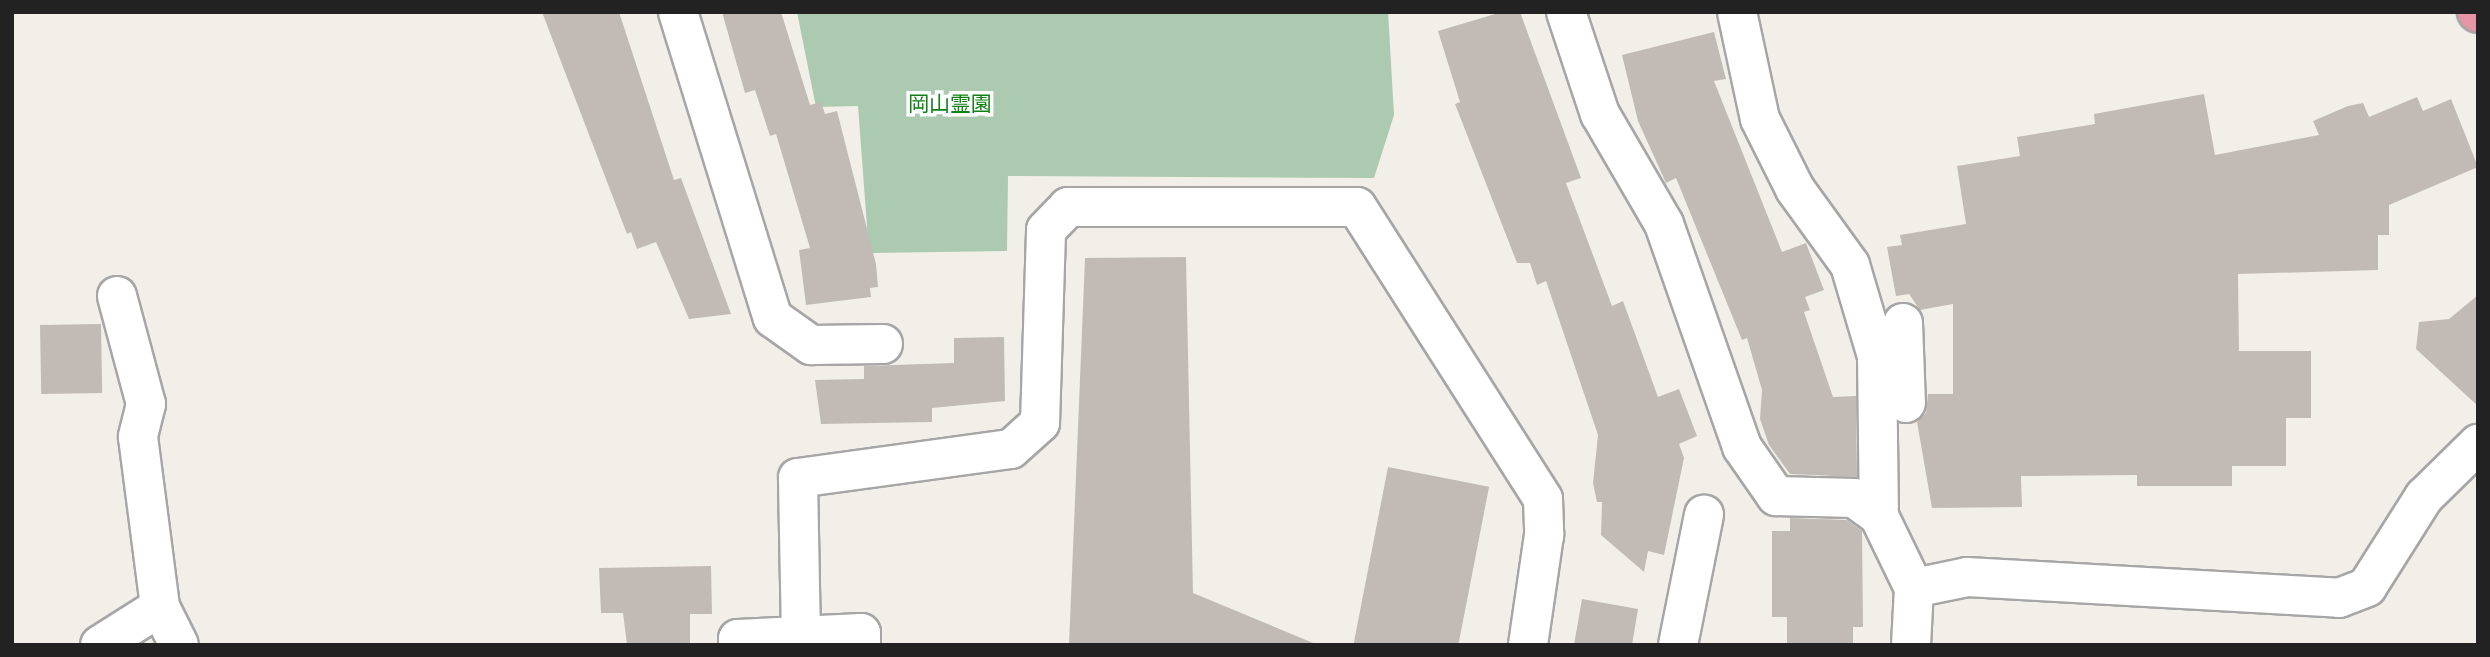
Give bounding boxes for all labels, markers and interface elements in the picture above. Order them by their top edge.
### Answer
park label: 岡山霊園 [908,91,992,117]

